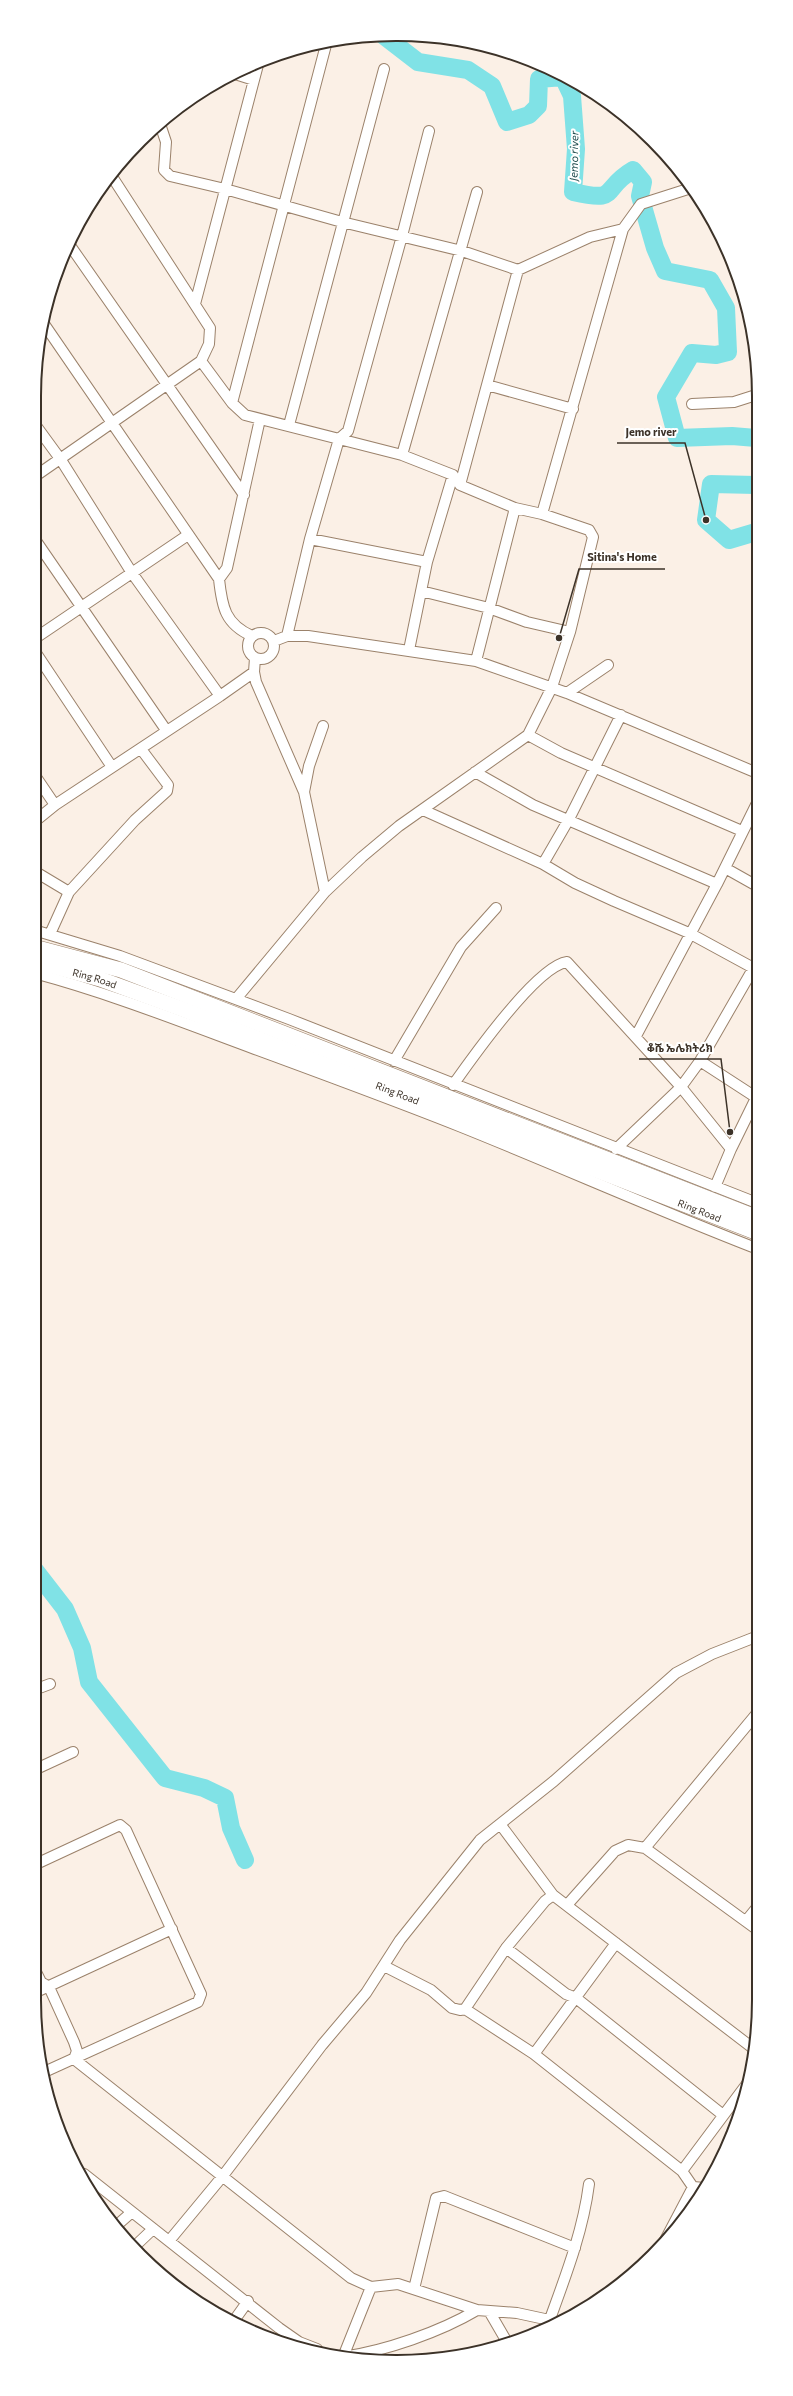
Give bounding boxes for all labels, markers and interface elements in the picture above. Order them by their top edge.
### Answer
water label: Jemo river [567,130,581,182]
callout: Jemo river [617,420,685,443]
text: Jemo river [625,425,677,439]
callout: Sitina's Home [579,546,665,569]
text: Sitina's Home [587,550,657,563]
street label: Ring Road [71,966,119,991]
callout: ቆሼ ኤሌክትሪክ [639,1036,721,1059]
text: ቆሼ ኤሌክትሪክ [647,1041,713,1054]
street label: Ring Road [374,1079,421,1107]
street label: Ring Road [676,1196,723,1224]

